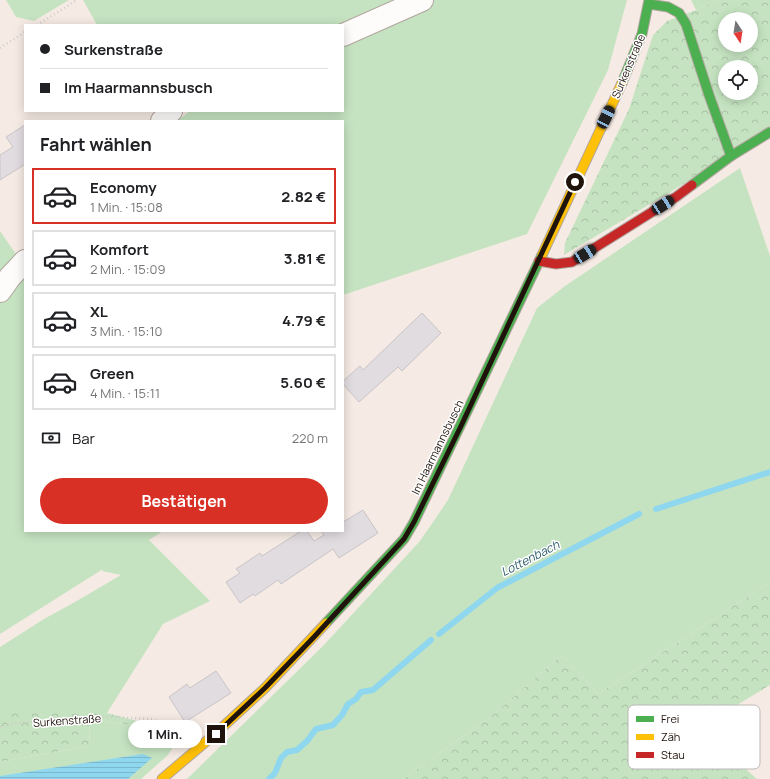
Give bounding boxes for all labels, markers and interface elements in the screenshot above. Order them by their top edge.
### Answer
north arrow [718,12,758,52]
map controls [718,12,758,100]
street label: Surkenstraße [608,31,649,100]
text: Surkenstraße [64,39,163,60]
button: locate [718,60,758,100]
text: Im Haarmannsbusch [64,77,213,98]
car [595,104,617,130]
text: Fahrt wählen [40,132,152,156]
route start [566,173,584,191]
text: Economy [90,177,157,198]
icon: car [42,178,78,214]
text: 2.82 € [281,186,326,207]
car [650,193,676,217]
text: 1 Min. · 15:08 [90,198,163,216]
text: Komfort [90,239,149,260]
icon: car [42,240,78,276]
car [572,243,598,265]
text: 3.81 € [284,248,326,269]
text: 2 Min. · 15:09 [90,260,166,278]
text: XL [90,301,108,322]
icon: car [42,302,78,338]
text: 4.79 € [282,310,326,331]
text: 3 Min. · 15:10 [90,322,162,340]
text: Green [90,363,134,384]
icon: car [42,364,78,400]
text: 5.60 € [280,372,326,393]
text: 4 Min. · 15:11 [90,384,160,402]
street label: Im Haarmannsbusch [408,397,466,497]
icon: cash [40,427,62,449]
text: Bar [72,428,95,449]
text: 220 m [292,429,328,447]
button: Bestätigen [40,478,328,524]
water label: Lottenbach [498,536,563,580]
legend [628,705,760,769]
street label: Surkenstraße [32,710,102,730]
text: Frei [661,711,679,726]
callout: 1 Min. [128,720,202,748]
text: 1 Min. [147,725,183,743]
route end [207,725,225,743]
text: Zäh [661,729,680,744]
text: Stau [661,747,685,762]

